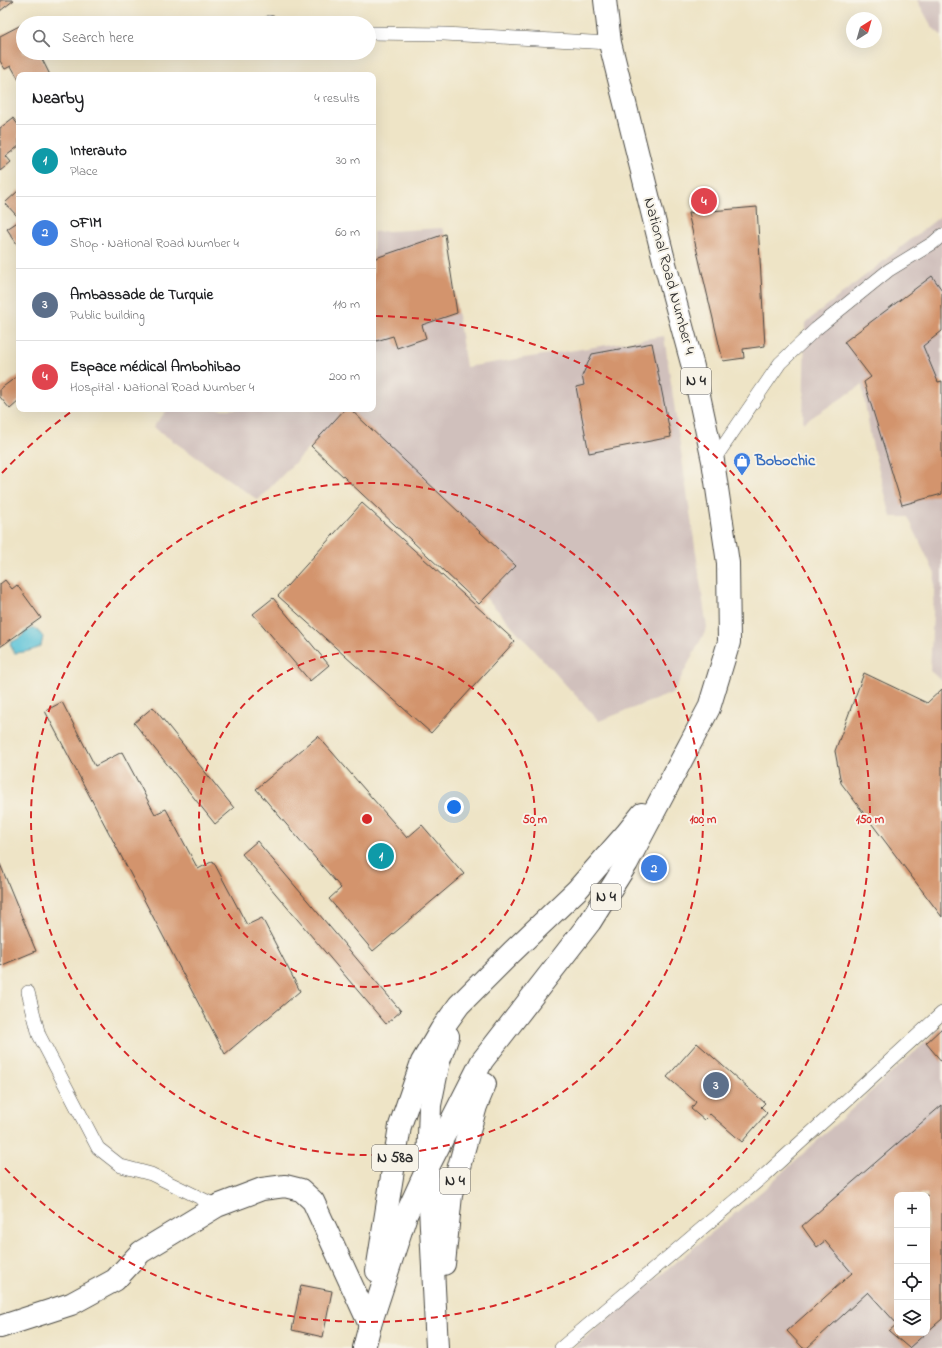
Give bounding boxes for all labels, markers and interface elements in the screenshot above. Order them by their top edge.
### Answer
north arrow [846,12,882,48]
search box [16,16,376,60]
icon: search [30,27,52,49]
text: Search here [62,27,134,49]
text: Nearby [32,86,84,111]
text: 4 results [314,89,360,108]
text: Interauto [70,140,127,162]
text: 1 [43,151,47,170]
text: 30 m [336,151,360,170]
text: Place [70,162,98,181]
pin: 4 [691,186,717,216]
street label: National Road Number 4 [637,195,702,358]
text: OFIM [70,212,102,234]
text: 2 [42,223,48,242]
text: 60 m [335,223,360,242]
text: Shop · National Road Number 4 [70,234,239,253]
text: Ambassade de Turquie [70,284,213,306]
text: 3 [42,295,48,314]
text: 110 m [333,295,360,314]
text: Public building [70,306,145,325]
text: Espace médical Ambohibao [70,356,240,378]
text: 4 [42,367,48,386]
text: 200 m [329,367,360,386]
road number: N 4 [681,368,711,394]
text: Hospital · National Road Number 4 [70,378,254,397]
place label: Bobochic [754,449,816,473]
shop icon: Bobochic [732,451,752,476]
your location [444,797,464,817]
text: 50 m [523,811,548,829]
text: 100 m [690,811,717,829]
text: 150 m [856,811,885,829]
centre of rings [360,812,374,826]
pin: 1 [368,841,394,871]
pin: 2 [641,853,667,883]
road number: N 4 [591,884,621,910]
pin: 3 [703,1070,729,1100]
road number: N 58a [372,1145,418,1171]
road number: N 4 [440,1168,470,1194]
map controls [894,1192,930,1336]
button: + [894,1192,930,1228]
button: − [894,1228,930,1264]
button: locate [894,1264,930,1300]
button: layers [894,1300,930,1336]

